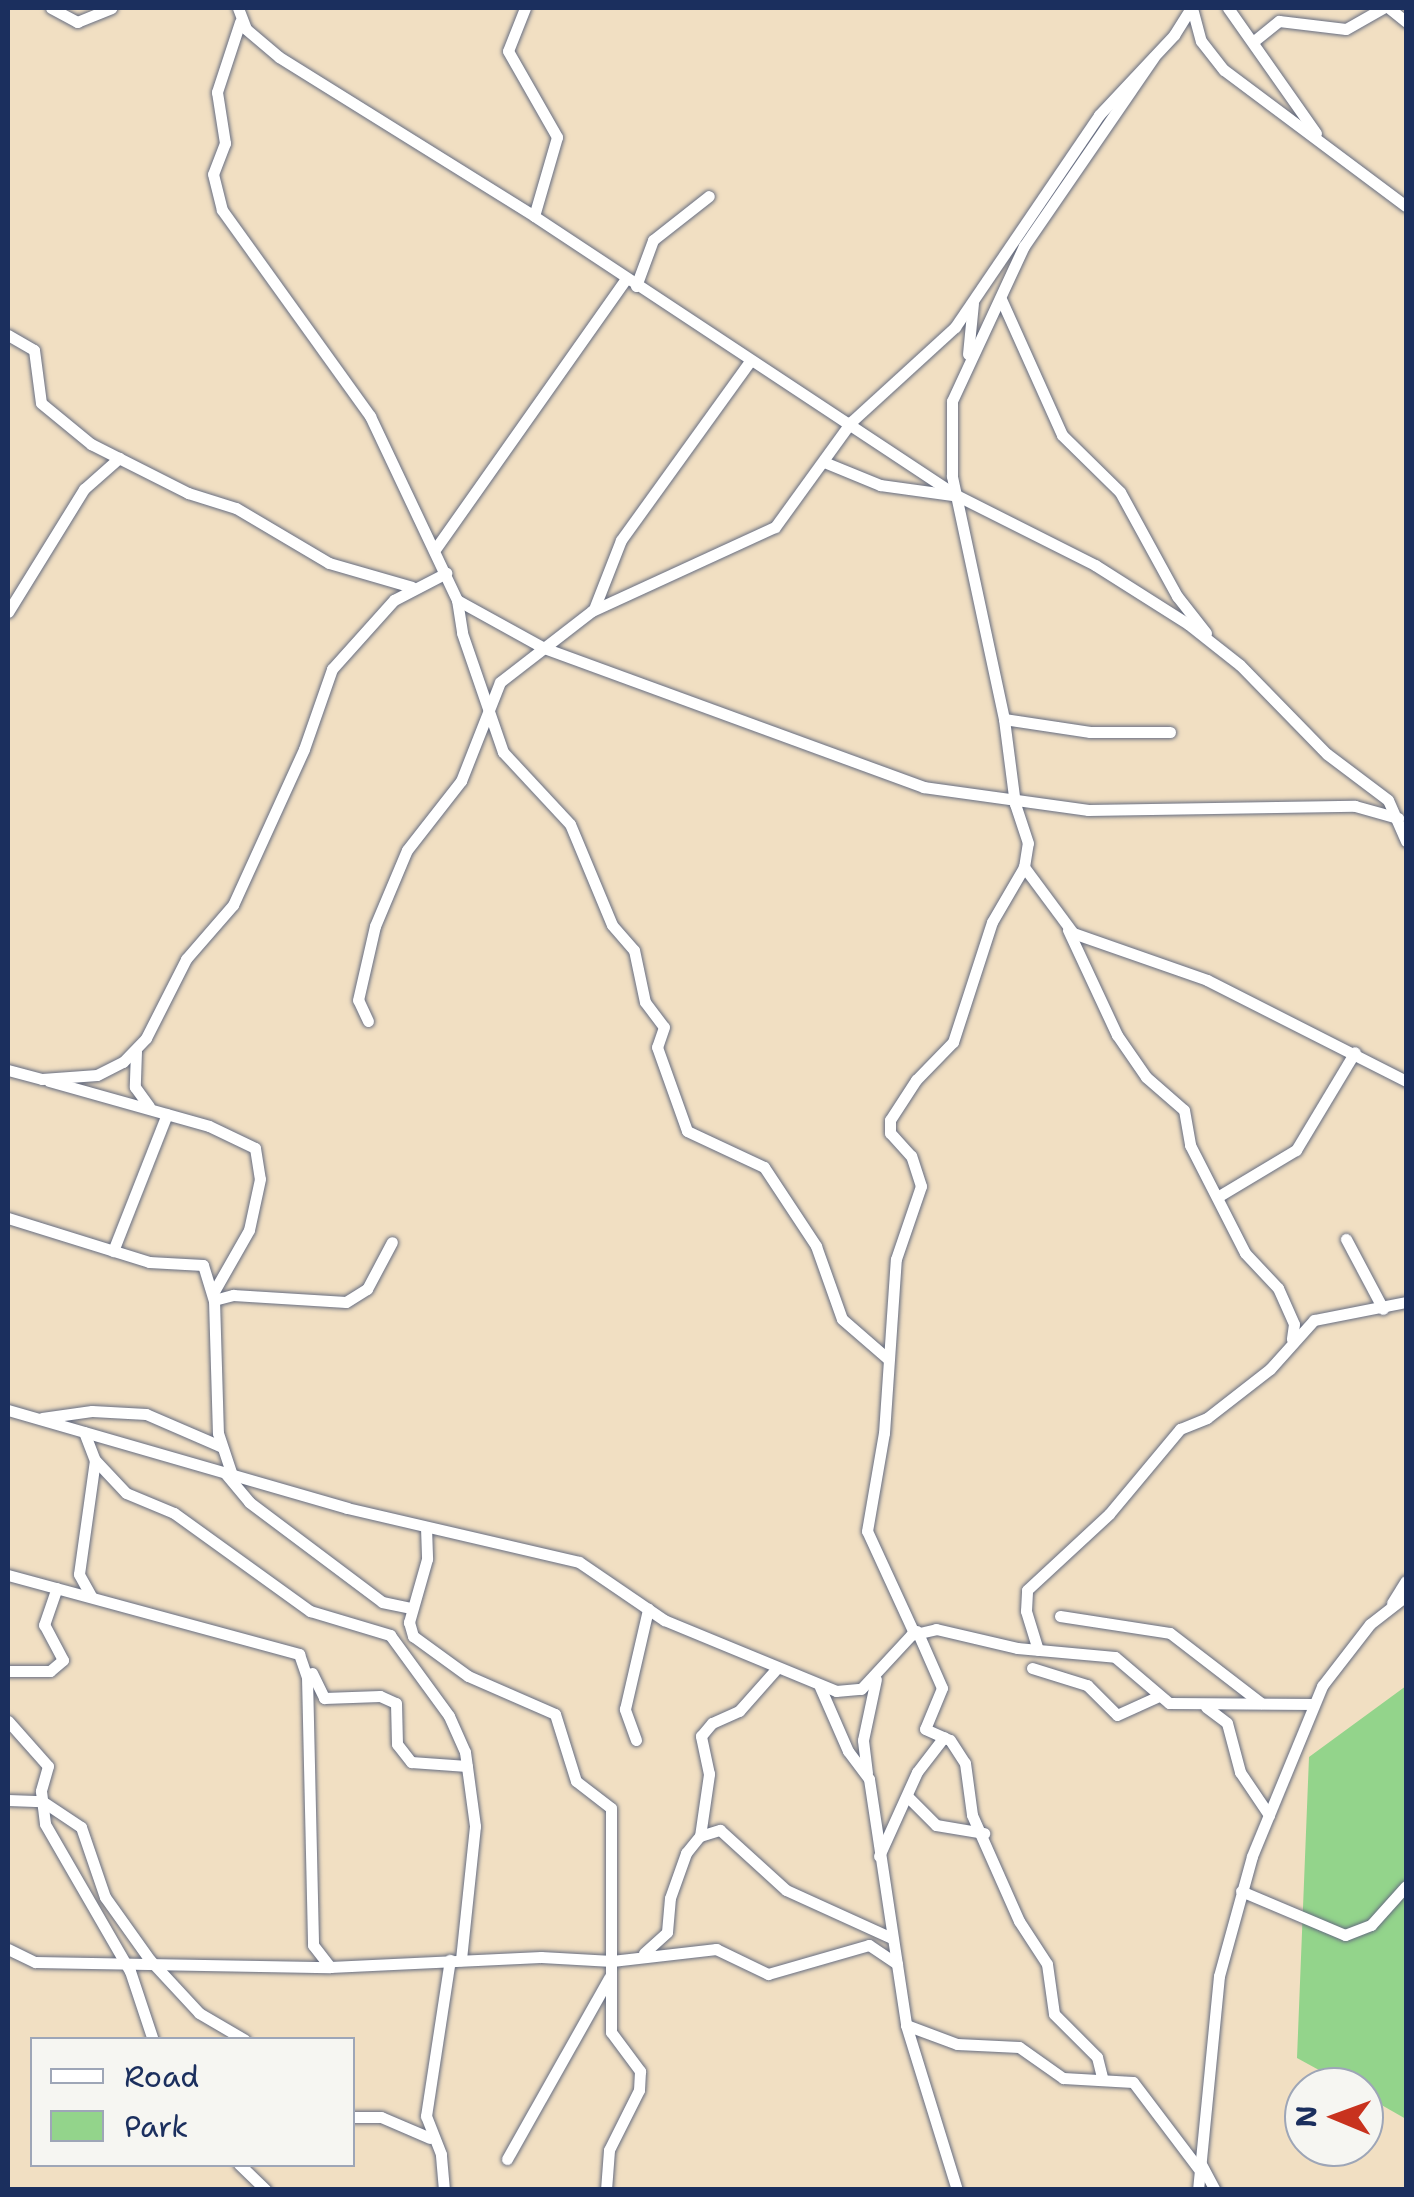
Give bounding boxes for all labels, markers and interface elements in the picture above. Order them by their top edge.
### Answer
legend [30,2037,355,2167]
text: Road [124,2056,199,2097]
north arrow [1284,2067,1384,2167]
text: N [1287,2105,1325,2128]
text: Park [124,2106,188,2147]

